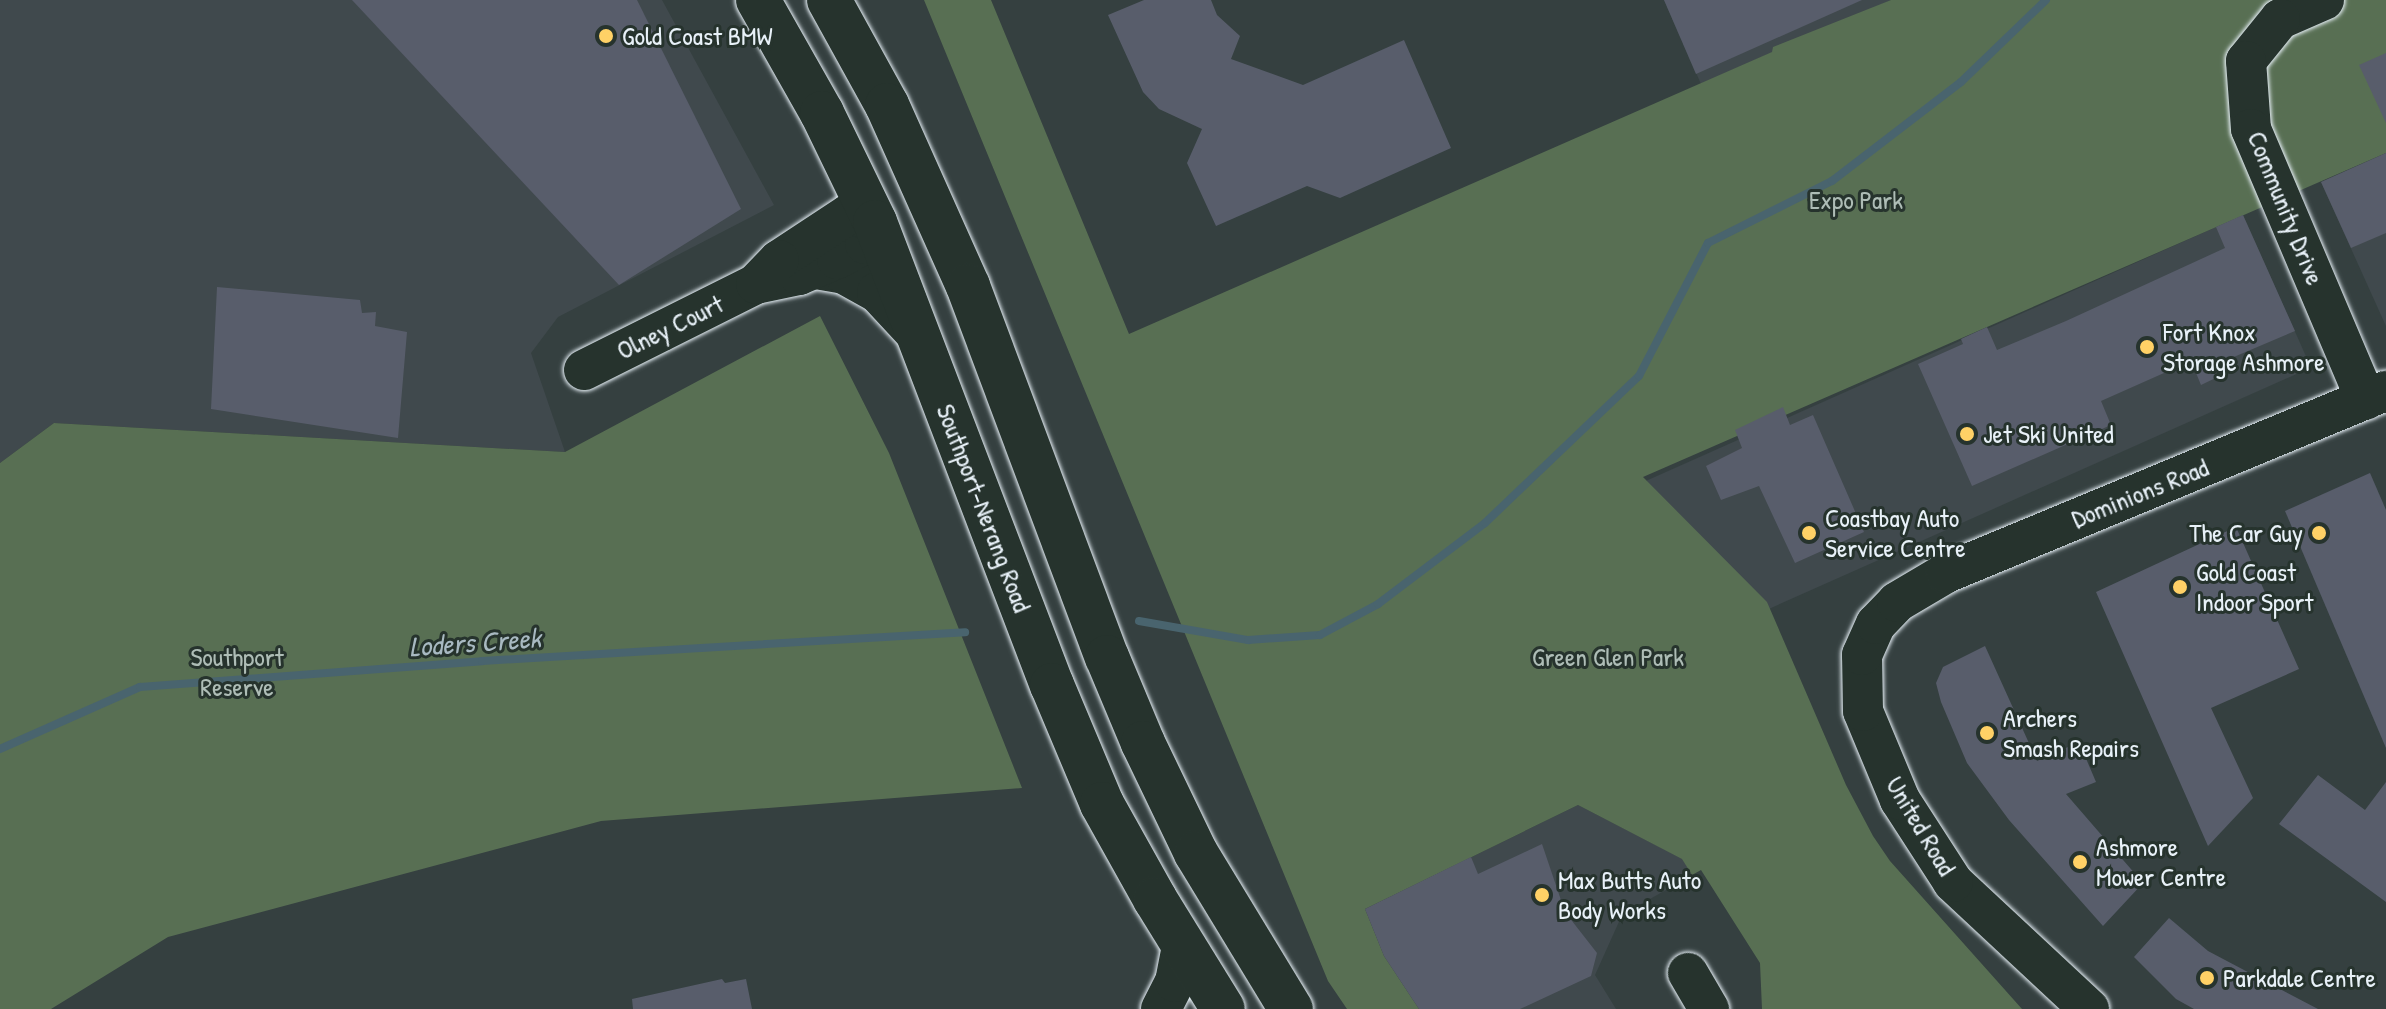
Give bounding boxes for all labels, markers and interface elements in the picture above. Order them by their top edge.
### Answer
place label: Gold Coast BMW [622,20,773,52]
marker: Gold Coast BMW [597,27,615,45]
street label: Community Drive [2241,127,2331,289]
park label: Expo Park [1809,184,1903,216]
street label: Olney Court [612,288,728,366]
place label: Fort Knox Storage Ashmore [2163,316,2325,378]
marker: Fort Knox Storage Ashmore [2138,338,2156,356]
street label: Southport-Nerang Road [930,400,1038,616]
place label: Jet Ski United [1983,418,2114,450]
marker: Jet Ski United [1958,425,1976,443]
street label: Dominions Road [2067,451,2213,535]
place label: Coastbay Auto Service Centre [1825,502,1966,564]
place label: The Car Guy [2189,517,2303,549]
marker: Coastbay Auto Service Centre [1800,524,1818,542]
marker: The Car Guy [2310,524,2328,542]
place label: Gold Coast Indoor Sport [2196,556,2313,618]
marker: Gold Coast Indoor Sport [2171,578,2189,596]
water label: Loders Creek [408,621,542,663]
park label: Southport Reserve [190,641,284,702]
park label: Green Glen Park [1532,641,1684,673]
place label: Archers Smash Repairs [2003,702,2139,764]
marker: Archers Smash Repairs [1978,724,1996,742]
street label: United Road [1879,771,1963,881]
place label: Ashmore Mower Centre [2096,831,2226,892]
marker: Ashmore Mower Centre [2071,853,2089,871]
place label: Max Butts Auto Body Works [1558,864,1701,926]
marker: Max Butts Auto Body Works [1533,886,1551,904]
place label: Parkdale Centre [2223,962,2376,994]
marker: Parkdale Centre [2198,969,2216,987]

